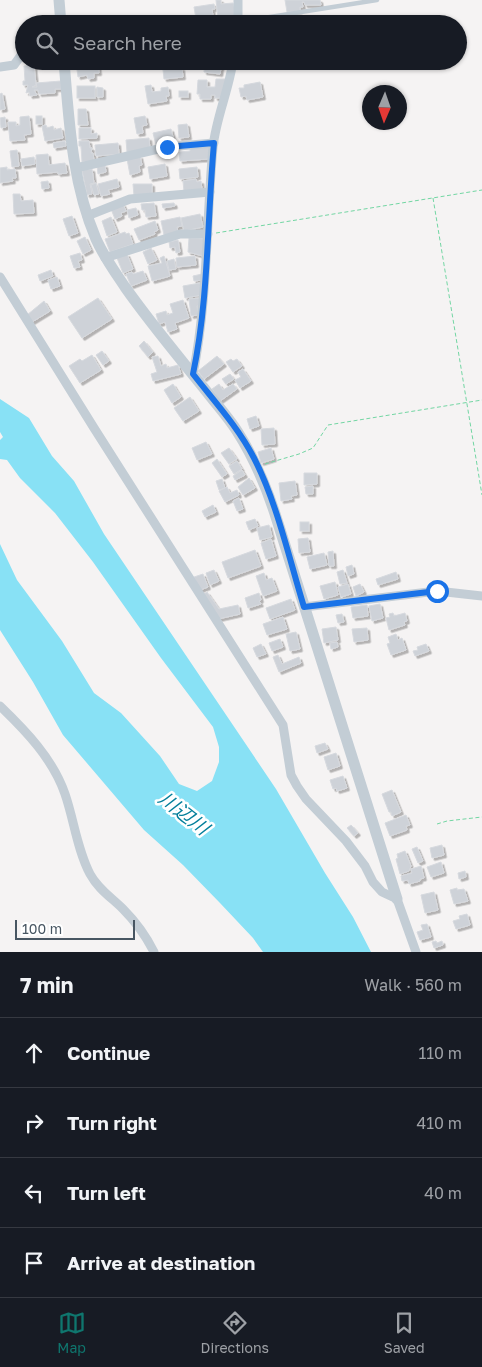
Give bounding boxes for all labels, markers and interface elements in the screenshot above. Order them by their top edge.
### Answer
search box [15,15,467,70]
icon: search [33,29,61,57]
text: Search here [73,31,182,54]
north arrow [362,85,407,130]
route end [156,136,179,159]
route start [426,580,449,603]
water label: 川辺川 [155,786,215,840]
scale bar [15,917,135,940]
text: 100 m [22,920,62,937]
text: 7 min [20,972,74,998]
text: Walk · 560 m [364,975,462,995]
icon: ahead [20,1039,48,1067]
text: Continue [67,1041,150,1064]
text: 110 m [418,1043,462,1063]
icon: right [20,1109,48,1137]
text: Turn right [67,1111,157,1134]
text: 410 m [416,1113,462,1133]
icon: left [20,1179,48,1207]
text: Turn left [67,1181,146,1204]
text: 40 m [424,1183,462,1203]
icon: arrive [20,1249,48,1277]
text: Arrive at destination [67,1251,255,1274]
tab: Map [57,1309,86,1356]
tab: Directions [201,1309,269,1356]
tab: Saved [384,1309,425,1356]

